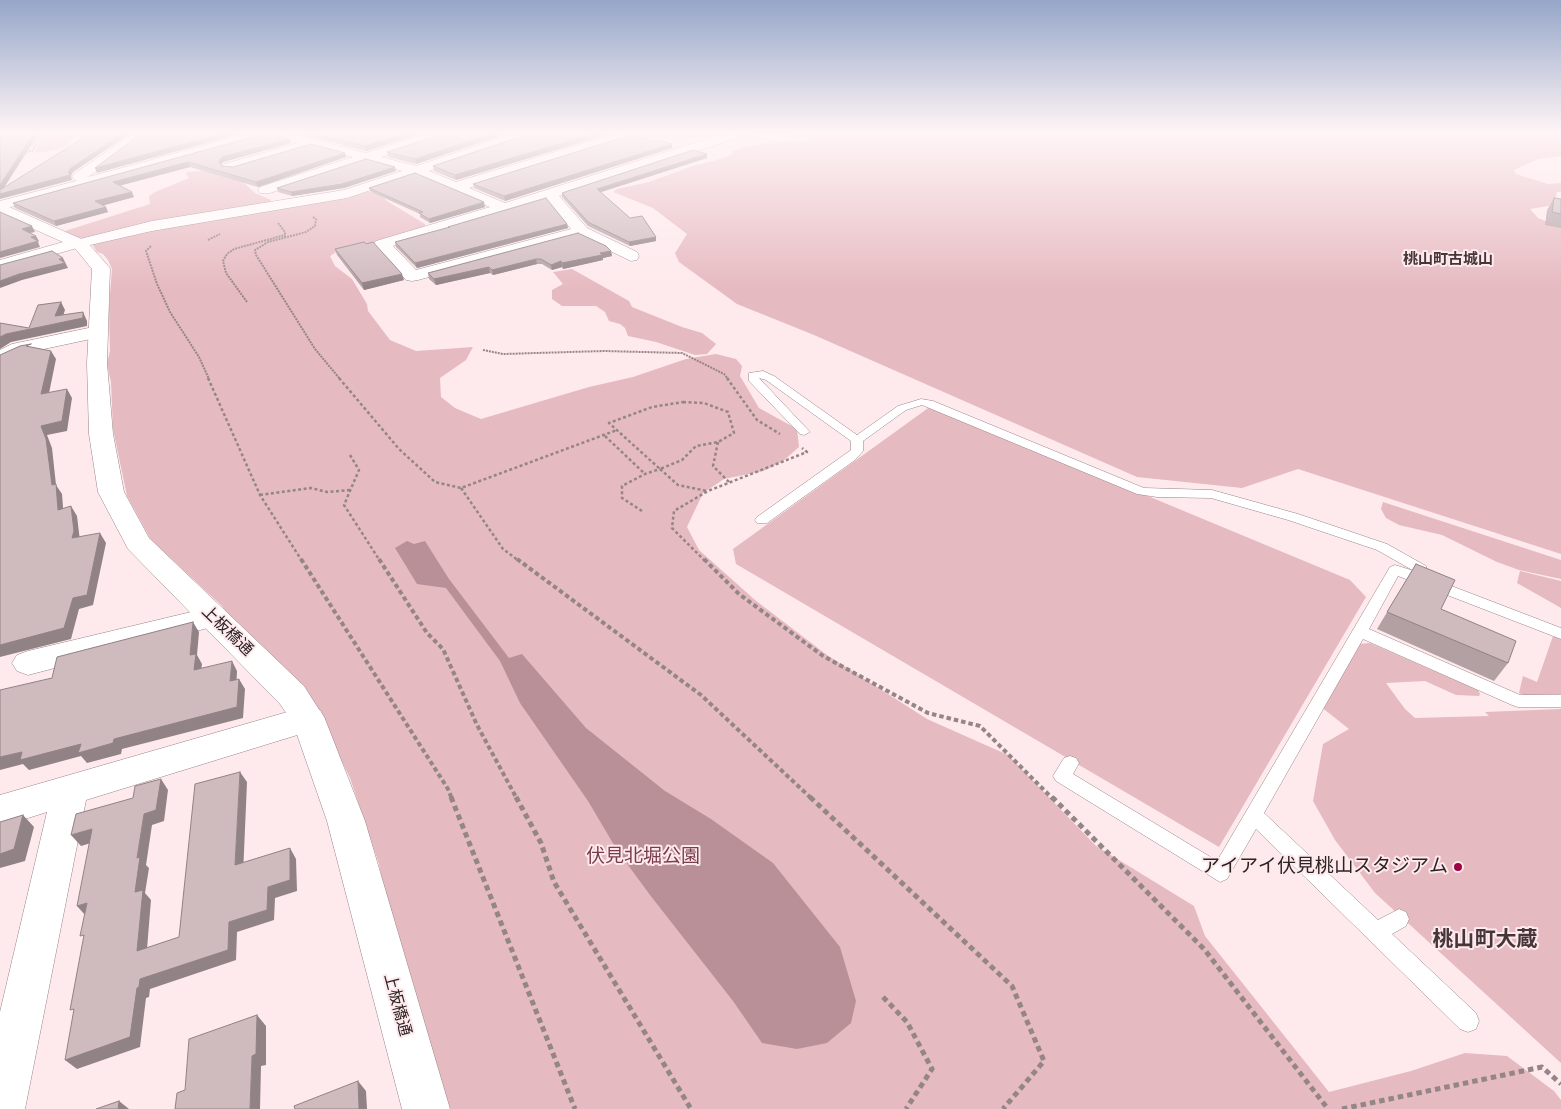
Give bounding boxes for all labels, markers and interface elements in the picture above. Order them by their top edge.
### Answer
district label: 桃山町古城山 [1403,251,1493,269]
street label: 上板橋通 [197,602,257,660]
park label: 伏見北堀公園 [586,846,700,868]
place label: アイアイ伏見桃山スタジアム [1201,856,1448,878]
marker: アイアイ伏見桃山スタジアム [1452,861,1464,873]
district label: 桃山町大蔵 [1433,927,1537,953]
street label: 上板橋通 [379,972,415,1038]

